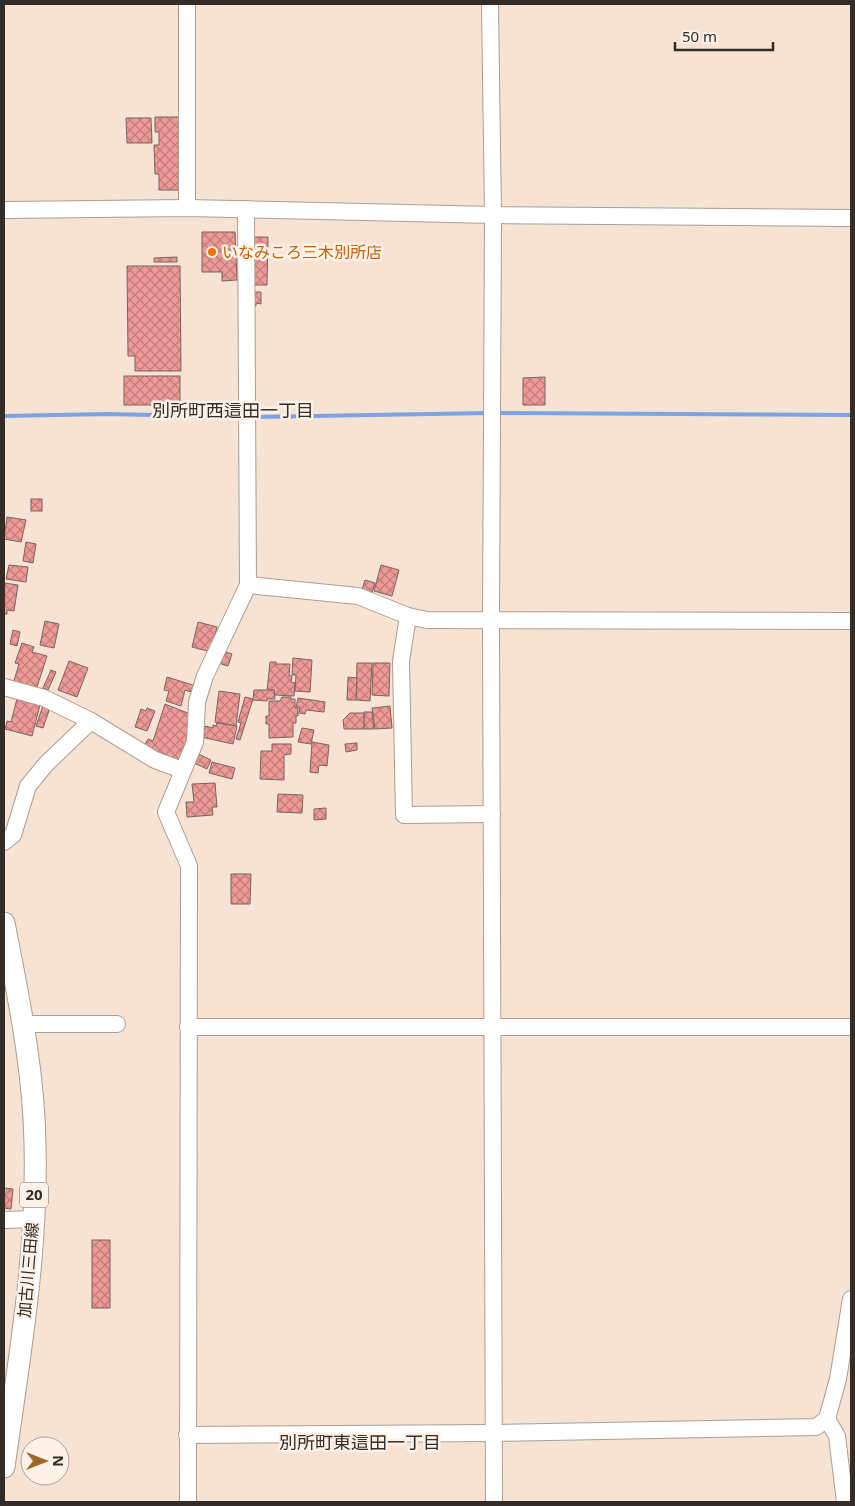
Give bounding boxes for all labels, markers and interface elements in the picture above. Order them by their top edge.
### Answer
scale bar [675,20,772,52]
text: 50 m [682,26,717,46]
place label: いなみころ三木別所店 [222,241,382,263]
marker: いなみころ三木別所店 [206,246,218,258]
district label: 別所町西這田一丁目 [152,398,314,422]
road number: 20 [20,1182,48,1208]
street label: 加古川三田線 [13,1221,43,1319]
district label: 別所町東這田一丁目 [279,1430,441,1454]
north arrow [20,1436,70,1486]
text: N [49,1455,68,1467]

